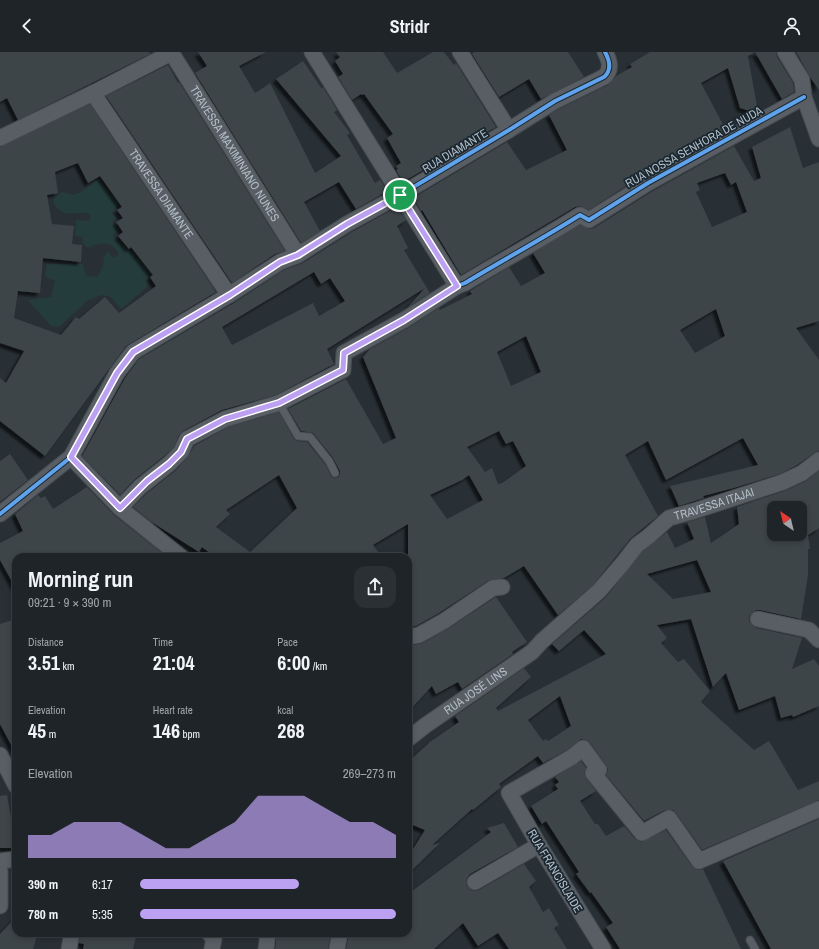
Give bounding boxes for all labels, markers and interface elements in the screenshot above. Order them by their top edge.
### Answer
text: Stridr [390,14,429,39]
icon: back [16,15,38,37]
icon: person [781,15,803,37]
street label: TRAVESSA MAXIMINIANO NUNES [186,83,283,225]
street label: RUA NOSSA SENHORA DE NUDA [622,102,766,192]
street label: RUA DIAMANTE [419,125,491,177]
street label: TRAVESSA DIAMANTE [125,146,197,242]
pin [383,178,417,212]
icon: arrive [389,184,411,206]
street label: TRAVESSA ITAJAI [672,484,756,524]
north arrow [767,501,807,541]
map controls [767,501,807,541]
text: Morning run [28,564,133,594]
button: share [354,566,396,608]
text: 09:21 · 9 × 390 m [28,594,111,611]
text: Distance [28,635,64,649]
text: Time [153,635,173,649]
text: Pace [277,635,298,649]
text: 3.51 [28,649,60,676]
text: 21:04 [153,649,195,676]
text: 6:00 [277,649,310,676]
text: km [60,659,74,673]
text: /km [310,659,327,673]
street label: RUA JOSÉ LINS [441,663,511,718]
text: Elevation [28,703,66,717]
text: Heart rate [153,703,193,717]
text: kcal [277,703,293,717]
text: 45 [28,717,46,744]
text: 146 [153,717,180,744]
text: 268 [277,717,305,744]
text: m [46,727,56,741]
text: bpm [180,727,200,741]
text: Elevation [28,765,72,782]
text: 269–273 m [343,765,396,782]
street label: RUA FRANCISLAIDE [524,826,586,916]
text: 390 m [28,876,58,893]
text: 6:17 [92,876,113,893]
text: 780 m [28,906,58,923]
text: 5:35 [92,906,113,923]

